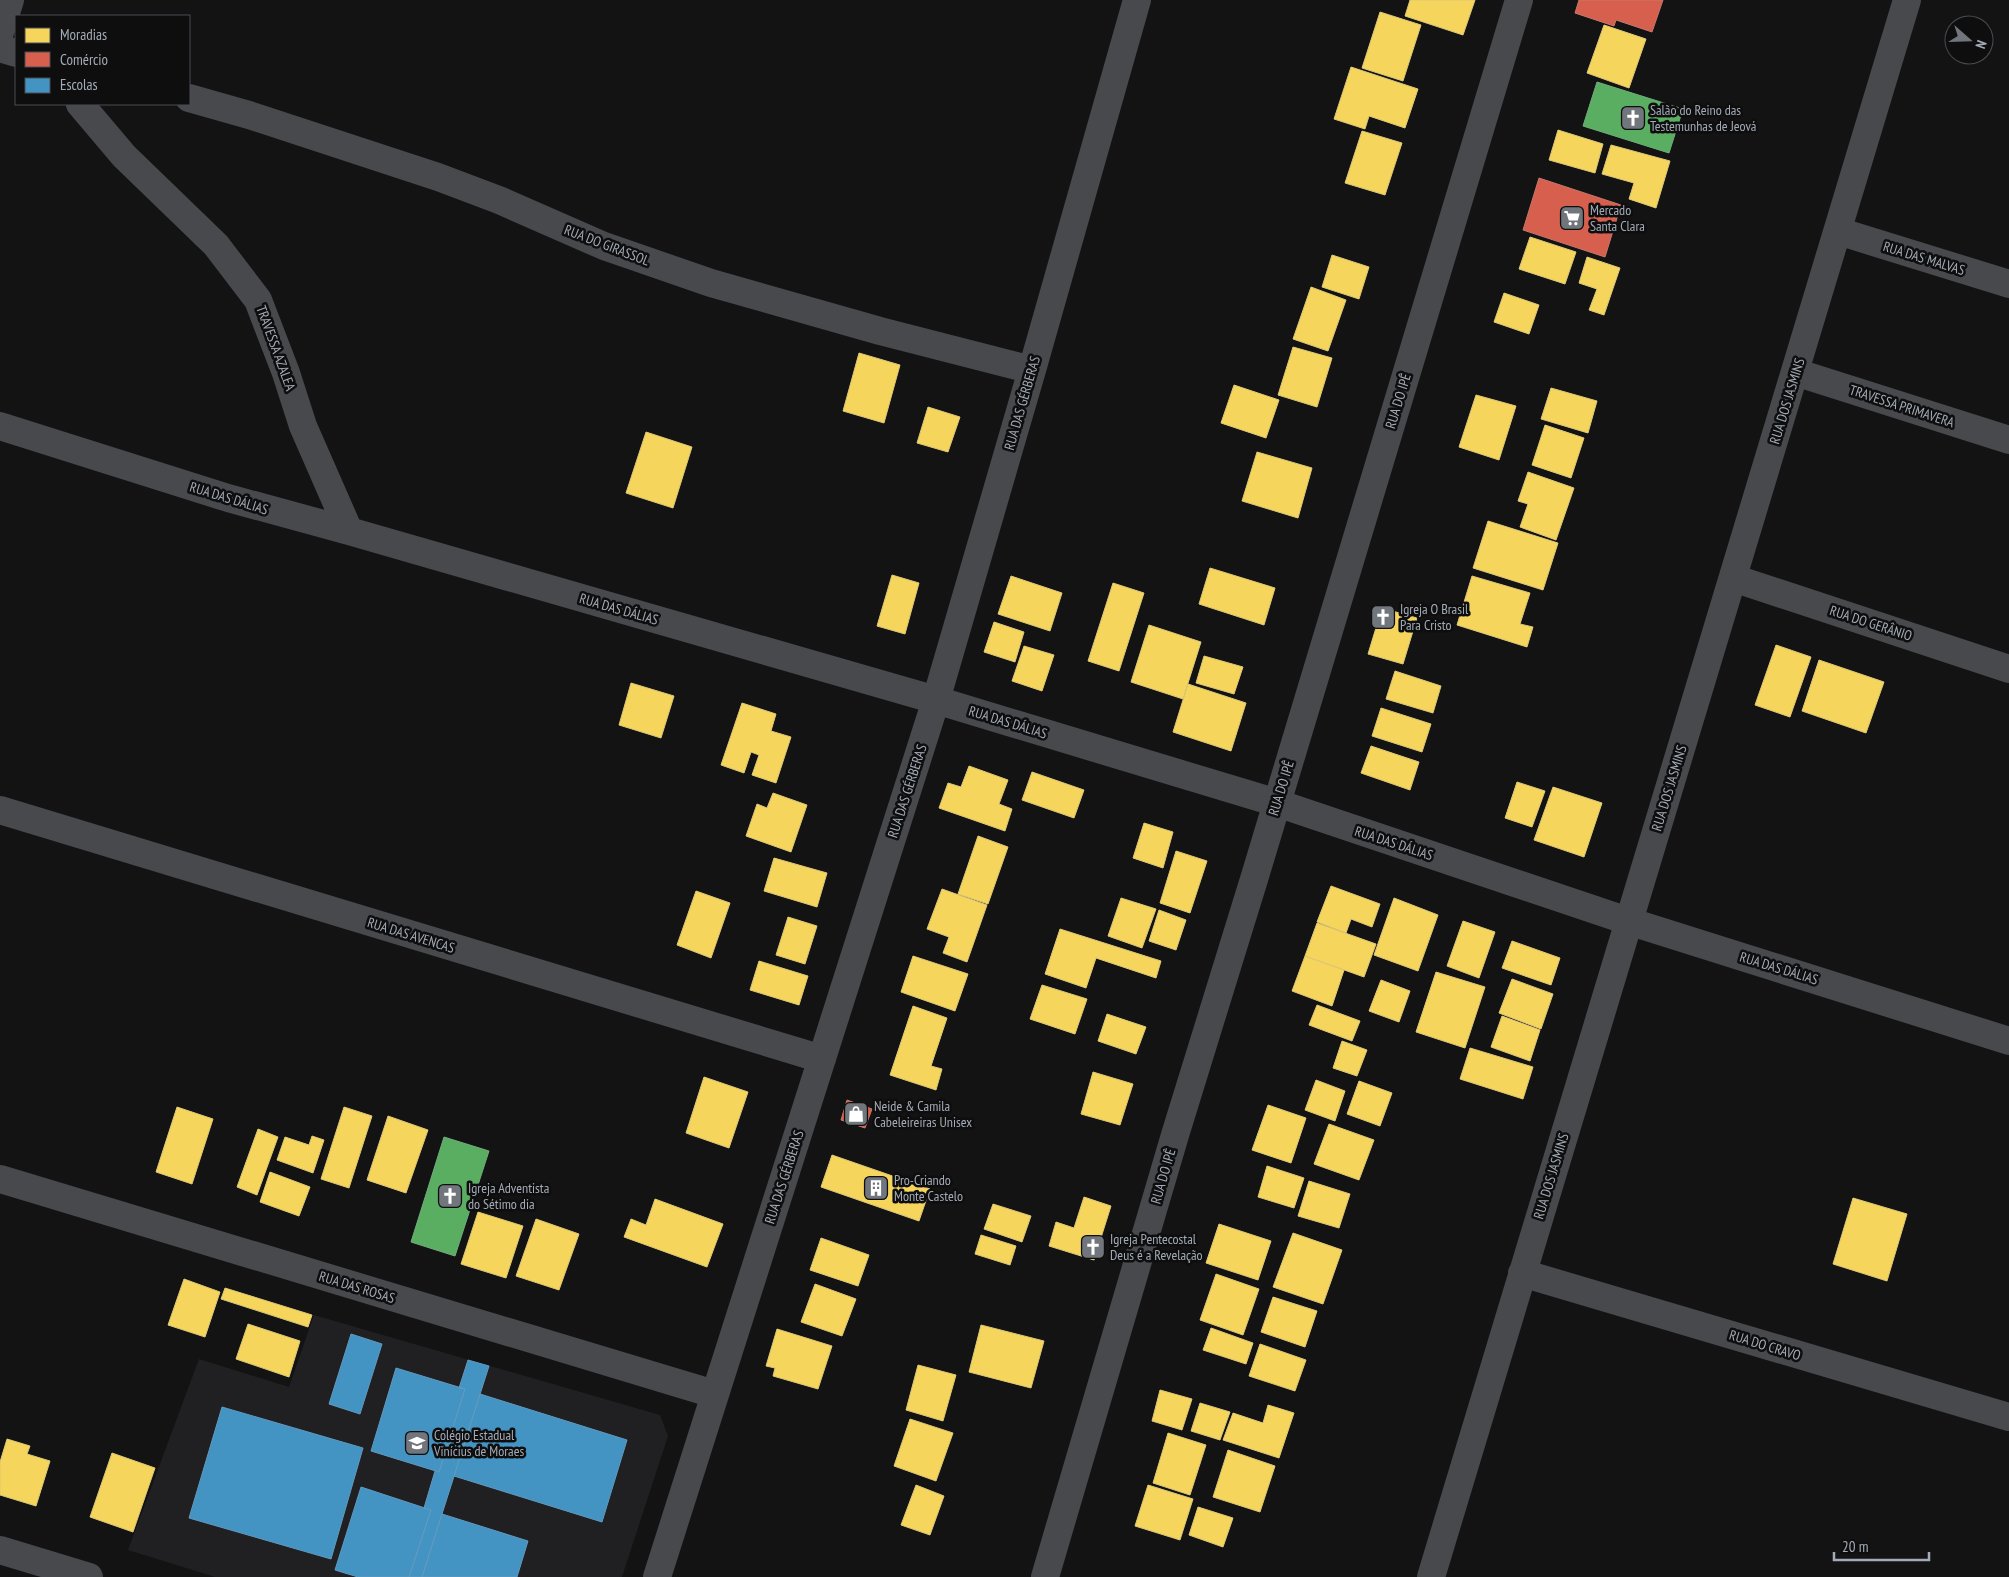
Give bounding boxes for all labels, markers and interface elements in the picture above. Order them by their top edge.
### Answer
legend [15,15,190,105]
north arrow [1944,15,1994,65]
text: Moradias [60,25,107,44]
text: N [1971,38,1991,51]
text: Comércio [60,50,108,69]
text: Escolas [60,75,98,94]
place label: Salão do Reino das Testemunhas de Jeová [1650,101,1756,135]
church icon: Salão do Reino das Testemunhas de Jeová [1620,105,1646,131]
place label: Mercado Santa Clara [1590,201,1645,235]
supermarket icon: Mercado Santa Clara [1559,205,1585,231]
street label: RUA DO GIRASSOL [562,221,652,270]
street label: RUA DAS MALVAS [1881,237,1967,279]
street label: TRAVESSA AZALEA [252,303,300,393]
street label: RUA DAS GÉRBERAS [1000,354,1044,452]
street label: RUA DOS JASMINS [1765,356,1809,446]
street label: RUA DO IPÊ [1381,371,1415,431]
street label: TRAVESSA PRIMAVERA [1847,381,1957,432]
street label: RUA DAS DÁLIAS [188,478,270,518]
street label: RUA DAS DÁLIAS [578,589,660,629]
place label: Igreja O Brasil Para Cristo [1400,600,1469,634]
street label: RUA DO GERÂNIO [1828,601,1915,645]
church icon: Igreja O Brasil Para Cristo [1370,604,1396,630]
street label: RUA DAS DÁLIAS [967,702,1049,742]
street label: RUA DAS GÉRBERAS [883,742,931,840]
street label: RUA DOS JASMINS [1647,743,1691,833]
street label: RUA DO IPÊ [1264,758,1298,818]
street label: RUA DAS DÁLIAS [1353,822,1435,864]
street label: RUA DAS AVENCAS [365,913,457,957]
street label: RUA DAS DÁLIAS [1738,948,1820,988]
place label: Neide & Camila Cabeleireiras Unisex [874,1097,972,1131]
shop icon: Neide & Camila Cabeleireiras Unisex [843,1101,869,1127]
street label: RUA DAS GÉRBERAS [760,1128,808,1226]
street label: RUA DOS JASMINS [1529,1131,1573,1221]
street label: RUA DO IPÊ [1147,1146,1179,1206]
place label: Pro-Criando Monte Castelo [894,1171,963,1205]
building icon: Pro-Criando Monte Castelo [863,1175,889,1201]
place label: Igreja Adventista do Sétimo dia [468,1179,549,1213]
church icon: Igreja Adventista do Sétimo dia [437,1183,463,1209]
place label: Igreja Pentecostal Deus é a Revelação [1110,1230,1203,1264]
church icon: Igreja Pentecostal Deus é a Revelação [1080,1234,1106,1260]
street label: RUA DAS ROSAS [317,1267,397,1307]
street label: RUA DO CRAVO [1727,1326,1803,1364]
place label: Colégio Estadual Vinícius de Moraes [433,1426,524,1460]
school or university icon: Colégio Estadual Vinícius de Moraes [404,1430,430,1456]
scale bar [1834,1530,1929,1562]
text: 20 m [1842,1537,1868,1556]

